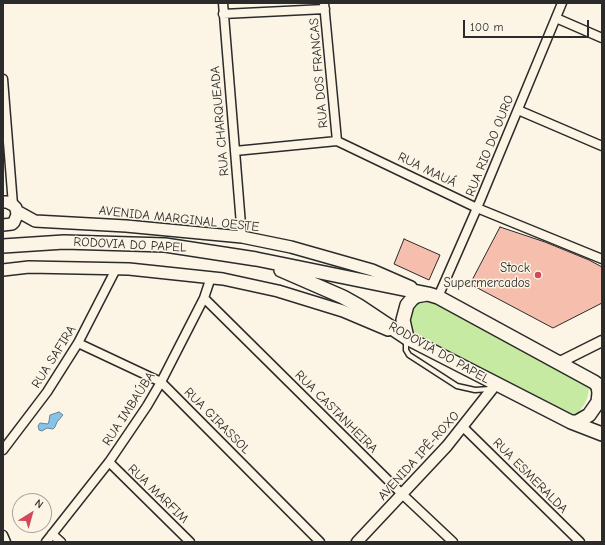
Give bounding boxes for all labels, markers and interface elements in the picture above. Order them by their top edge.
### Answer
scale bar [465,12,591,38]
street label: RUA DOS FRANCAS [306,17,332,129]
text: 100 m [470,20,503,34]
street label: RUA CHARQUEADA [207,65,233,177]
street label: RUA RIO DO OURO [463,93,517,199]
street label: RUA MAUÁ [395,149,459,191]
street label: AVENIDA MARGINAL OESTE [98,203,260,235]
street label: RODOVIA DO PAPEL [73,234,187,256]
place label: Stock Supermercados [444,260,530,291]
marker: Stock Supermercados [533,270,543,280]
street label: RODOVIA DO PAPEL [386,319,492,387]
street label: RUA SAFIRA [29,323,79,391]
street label: RUA CASTANHEIRA [291,367,381,457]
street label: RUA IMBAÚBA [99,369,159,449]
street label: RUA GIRASSOL [181,385,253,457]
street label: AVENIDA IPÊ-ROXO [375,408,463,504]
street label: RUA ESMERALDA [489,435,571,517]
street label: RUA MARFIM [124,461,192,527]
north arrow [12,493,52,533]
text: N [32,496,46,511]

